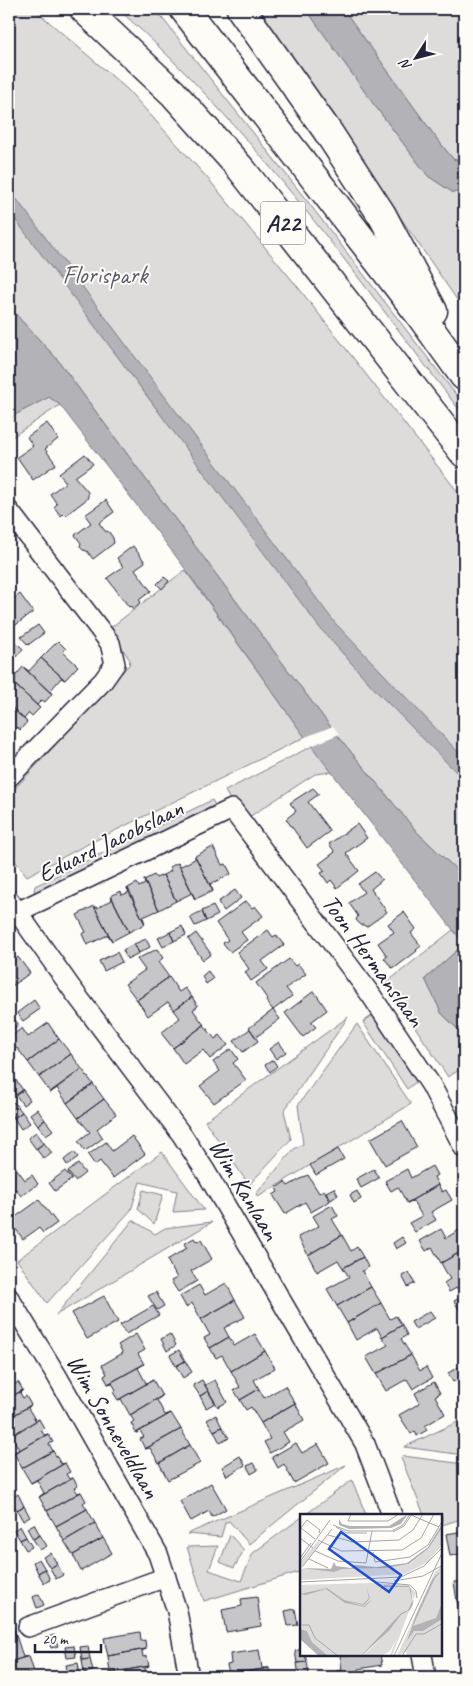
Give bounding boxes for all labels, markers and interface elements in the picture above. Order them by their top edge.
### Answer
north arrow [390,32,440,82]
text: N [395,55,415,74]
road number: A22 [260,202,306,244]
park label: Florispark [63,259,149,291]
street label: Eduard Jacobslaan [33,792,189,890]
street label: Toon Hermanslaan [314,888,432,1034]
street label: Wim Kanlaan [201,1133,287,1247]
street label: Wim Sonneveldlaan [59,1349,168,1505]
inset map [300,1514,443,1656]
scale bar [35,1621,101,1653]
text: 20 m [42,1630,69,1649]

